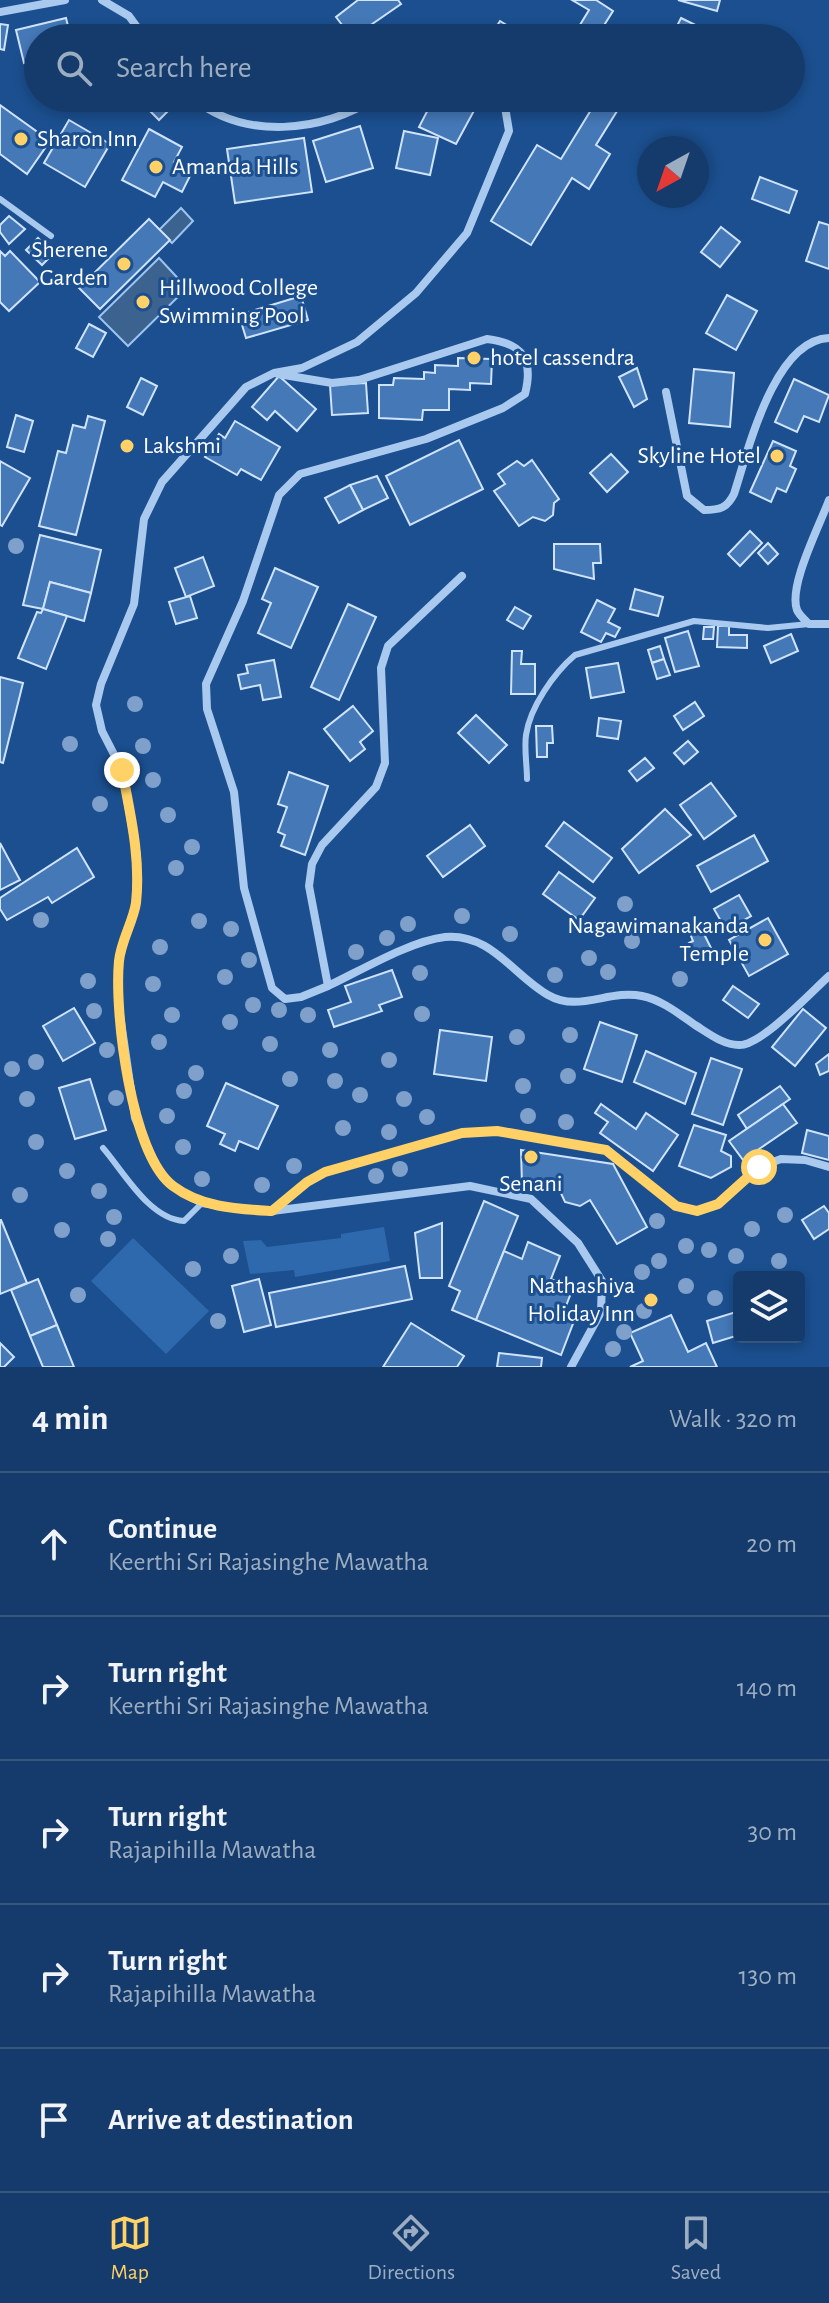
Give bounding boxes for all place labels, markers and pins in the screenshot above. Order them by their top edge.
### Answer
place label: Sharon Inn [37,127,138,151]
marker: Sharon Inn [12,130,30,148]
place label: Amanda Hills [172,155,299,179]
marker: Amanda Hills [147,158,165,176]
place label: Sherene Garden [31,238,108,290]
marker: Sherene Garden [115,255,133,273]
place label: Hillwood College Swimming Pool [159,276,318,328]
marker: Hillwood College Swimming Pool [134,293,152,311]
place label: hotel cassendra [490,346,635,370]
marker: hotel cassendra [465,349,483,367]
place label: Lakshmi [143,434,221,458]
marker: Lakshmi [118,437,136,455]
place label: Skyline Hotel [638,444,761,468]
marker: Skyline Hotel [768,447,786,465]
place label: Nagawimanakanda Temple [567,914,749,966]
marker: Nagawimanakanda Temple [756,931,774,949]
marker: Senani [522,1148,540,1166]
place label: Senani [499,1172,563,1196]
place label: Nathashiya Holiday Inn [527,1274,635,1326]
marker: Nathashiya Holiday Inn [642,1291,660,1309]

